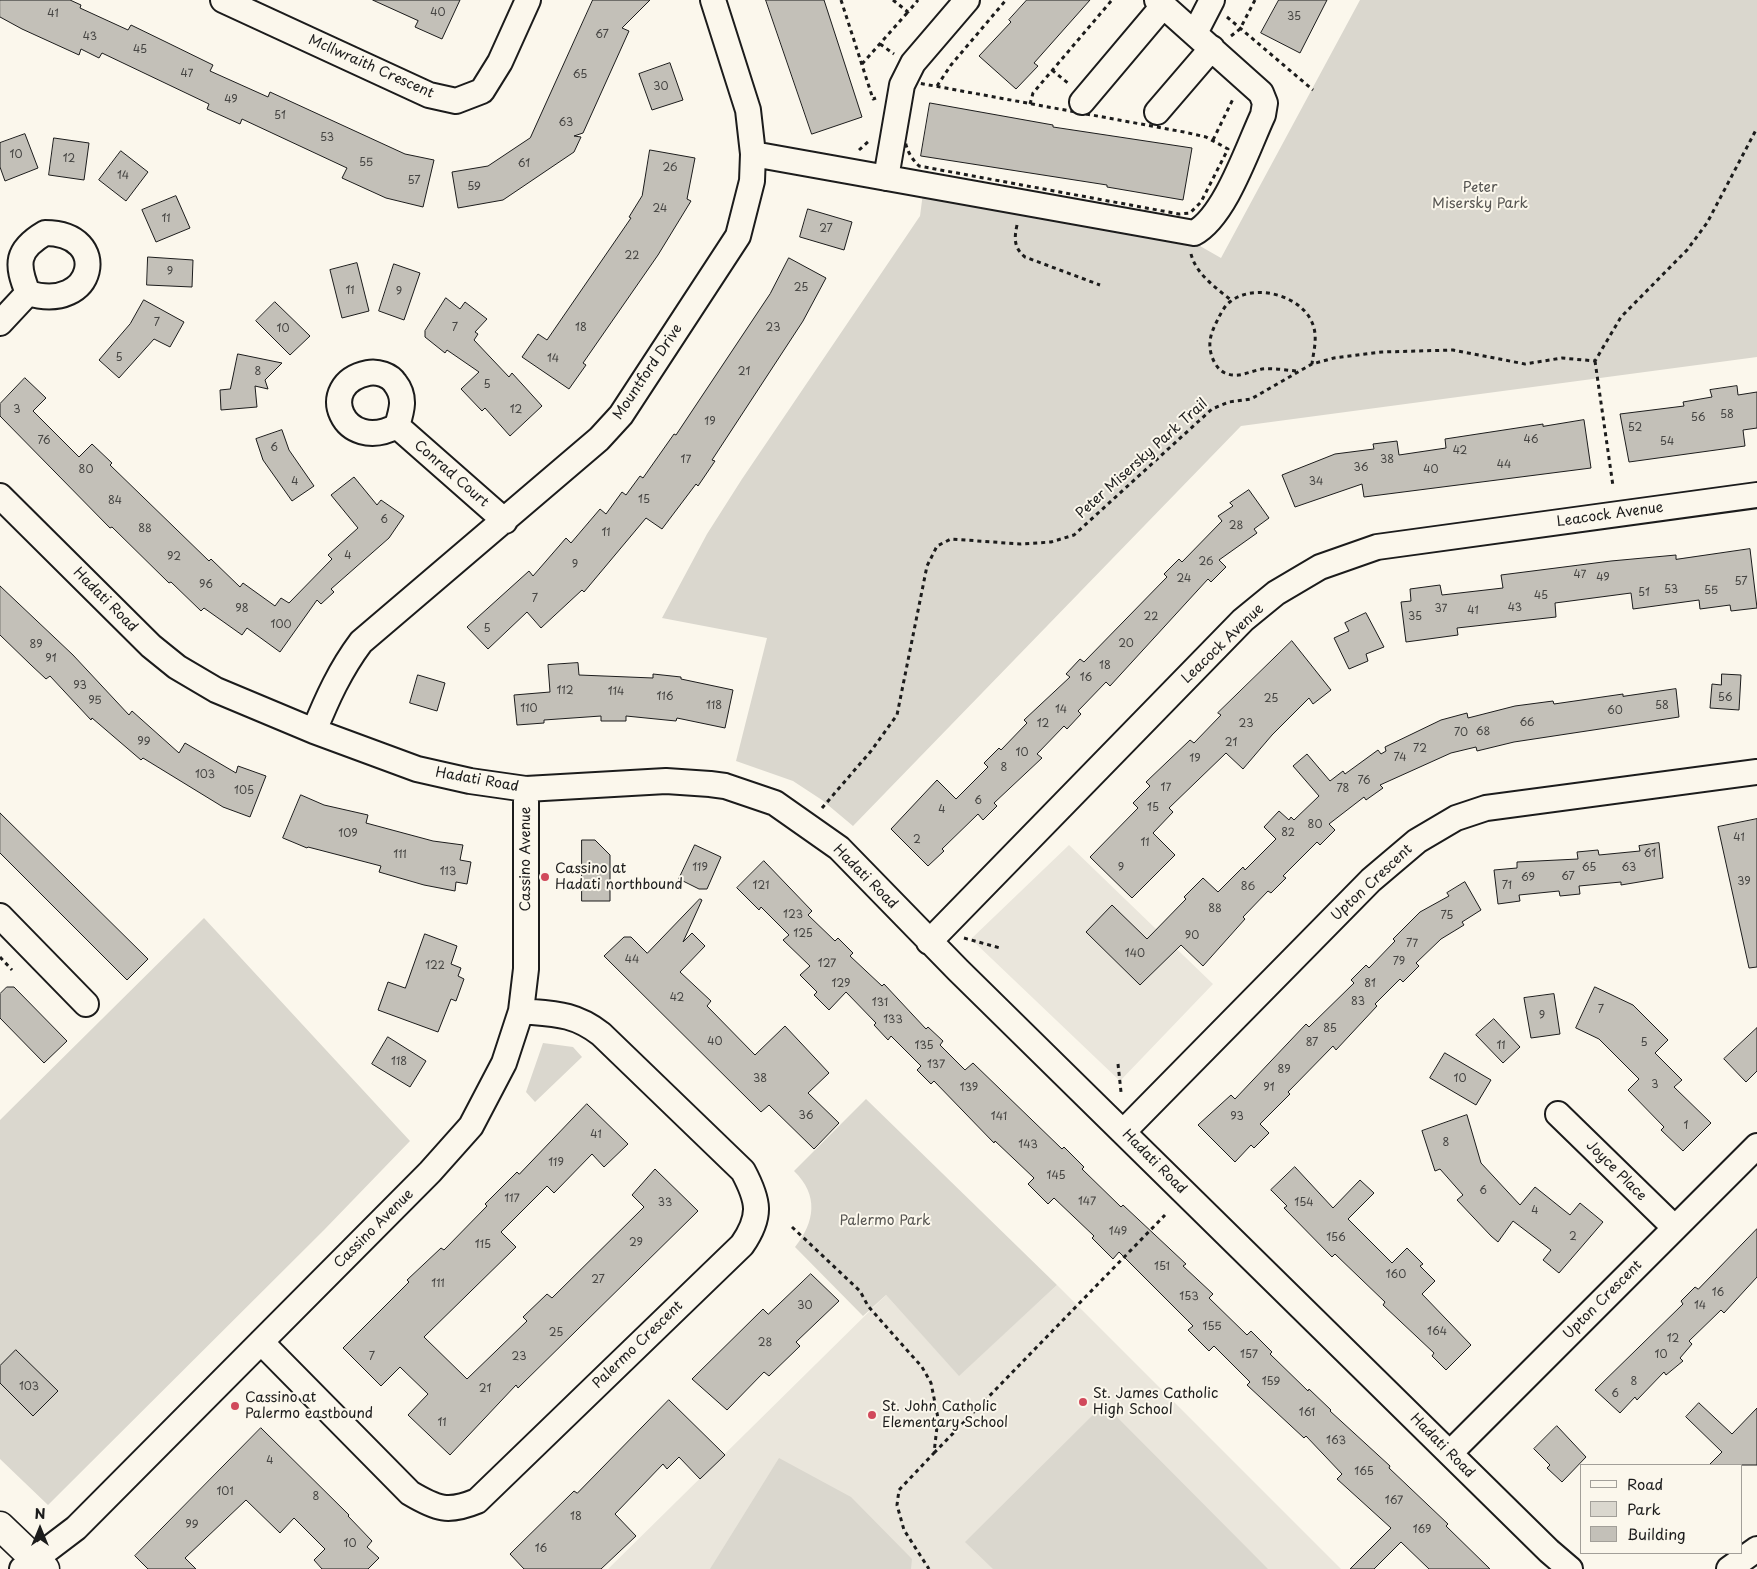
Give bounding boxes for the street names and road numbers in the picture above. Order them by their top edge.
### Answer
street label: McIlwraith Crescent [306,32,436,102]
street label: Mountford Drive [610,321,686,423]
street label: Peter Misersky Park Trail [1073,395,1211,523]
street label: Conrad Court [410,437,492,511]
street label: Leacock Avenue [1556,499,1664,531]
street label: Hadati Road [69,564,141,636]
street label: Leacock Avenue [1179,601,1267,687]
street label: Hadati Road [434,764,520,796]
street label: Cassino Avenue [518,807,534,911]
street label: Hadati Road [829,841,901,913]
street label: Upton Crescent [1328,841,1416,925]
street label: Hadati Road [1118,1126,1190,1198]
street label: Joyce Place [1582,1137,1650,1205]
street label: Cassino Avenue [331,1186,417,1272]
street label: Upton Crescent [1560,1257,1646,1343]
street label: Palermo Crescent [589,1298,687,1392]
street label: Hadati Road [1406,1410,1478,1482]

